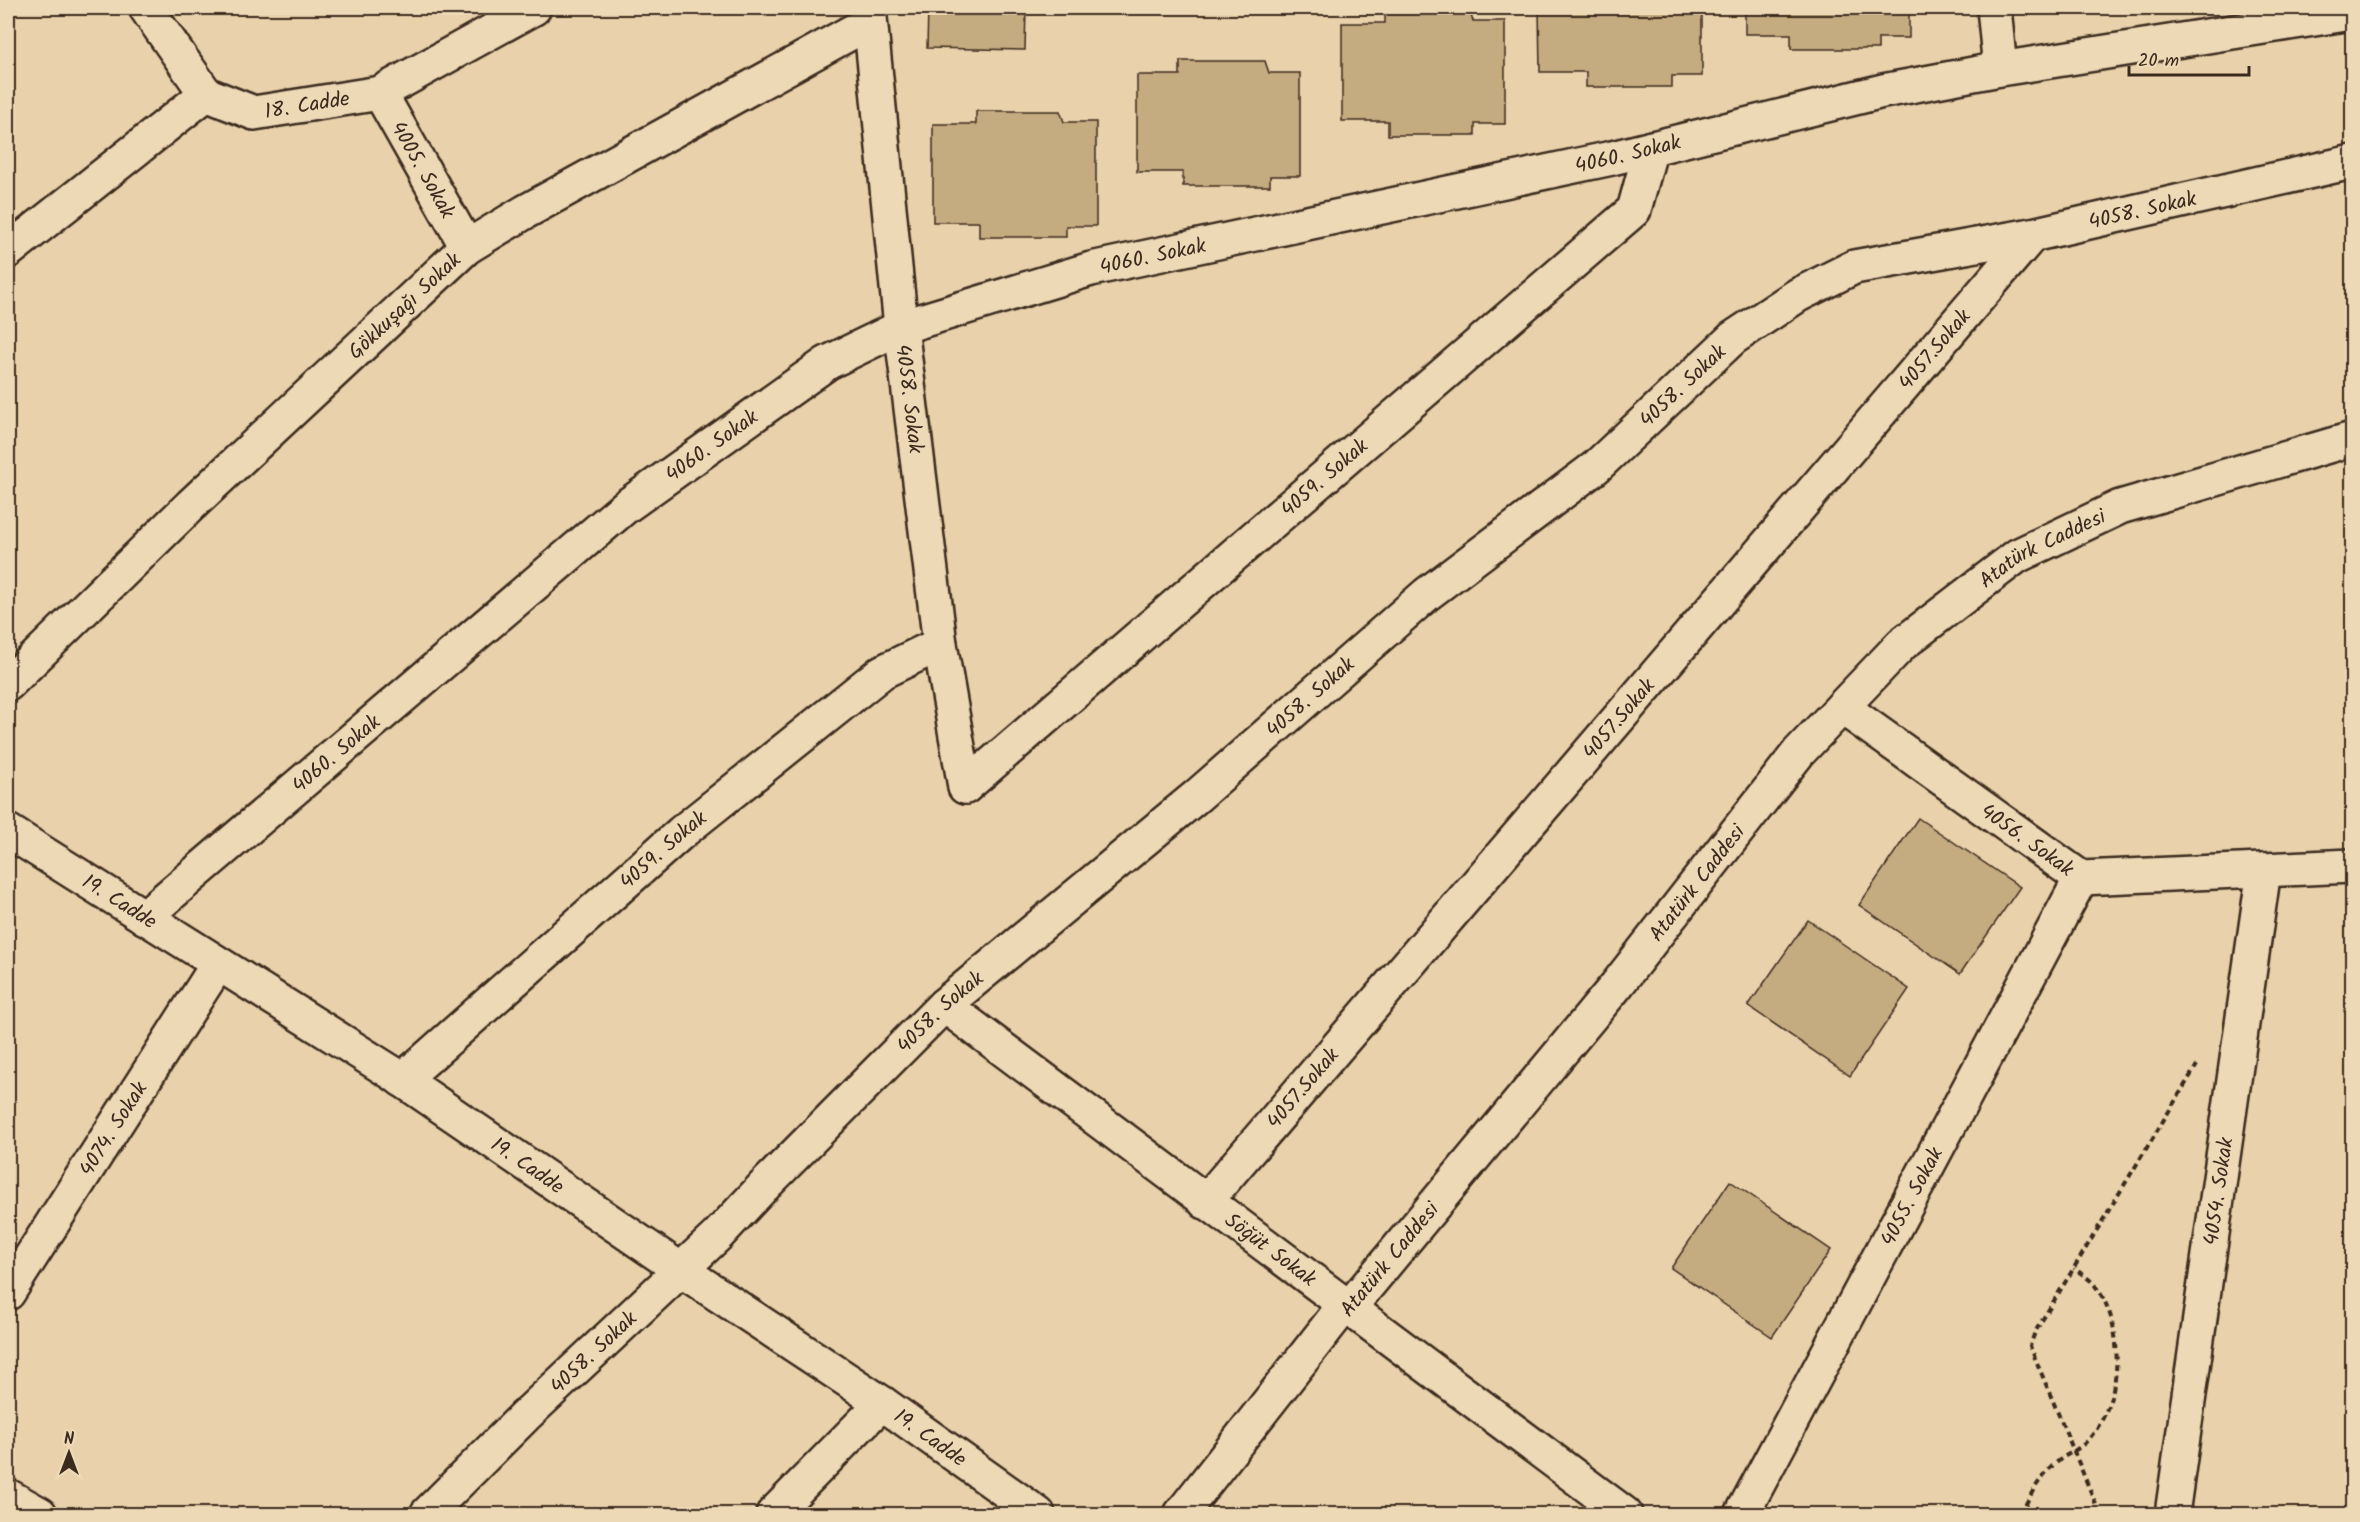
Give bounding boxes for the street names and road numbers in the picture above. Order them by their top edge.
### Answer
street label: 18. Cadde [262,83,353,129]
street label: 4005. Sokak [381,115,463,225]
street label: 4060. Sokak [1572,127,1685,183]
street label: 4058. Sokak [2085,183,2200,240]
street label: 4060. Sokak [1097,230,1209,285]
street label: Gökkuşağı Sokak [341,245,470,368]
street label: 4057.Sokak [1891,302,1980,398]
street label: 4058. Sokak [1632,337,1735,436]
street label: 4058. Sokak [885,343,931,456]
street label: 4060. Sokak [659,402,766,491]
street label: 4059. Sokak [1274,431,1376,526]
street label: Atatürk Caddesi [1972,501,2113,597]
street label: 4058. Sokak [1259,649,1363,747]
street label: 4057.Sokak [1575,671,1664,768]
street label: 4060. Sokak [285,707,389,802]
street label: 4056. Sokak [1973,796,2080,886]
street label: 4059. Sokak [612,803,715,898]
street label: Atatürk Caddesi [1641,817,1755,950]
street label: 19. Cadde [75,866,163,939]
street label: 4058. Sokak [889,963,992,1062]
street label: 4057.Sokak [1259,1041,1348,1137]
street label: 4074. Sokak [71,1075,157,1183]
street label: 19. Cadde [483,1129,571,1204]
street label: 4054. Sokak [2196,1135,2244,1248]
street label: 4055. Sokak [1873,1141,1953,1253]
street label: Atatürk Caddesi [1333,1195,1449,1325]
street label: Söğüt Sokak [1217,1205,1323,1296]
street label: 4058. Sokak [543,1304,646,1403]
street label: 19. Cadde [886,1401,973,1476]

